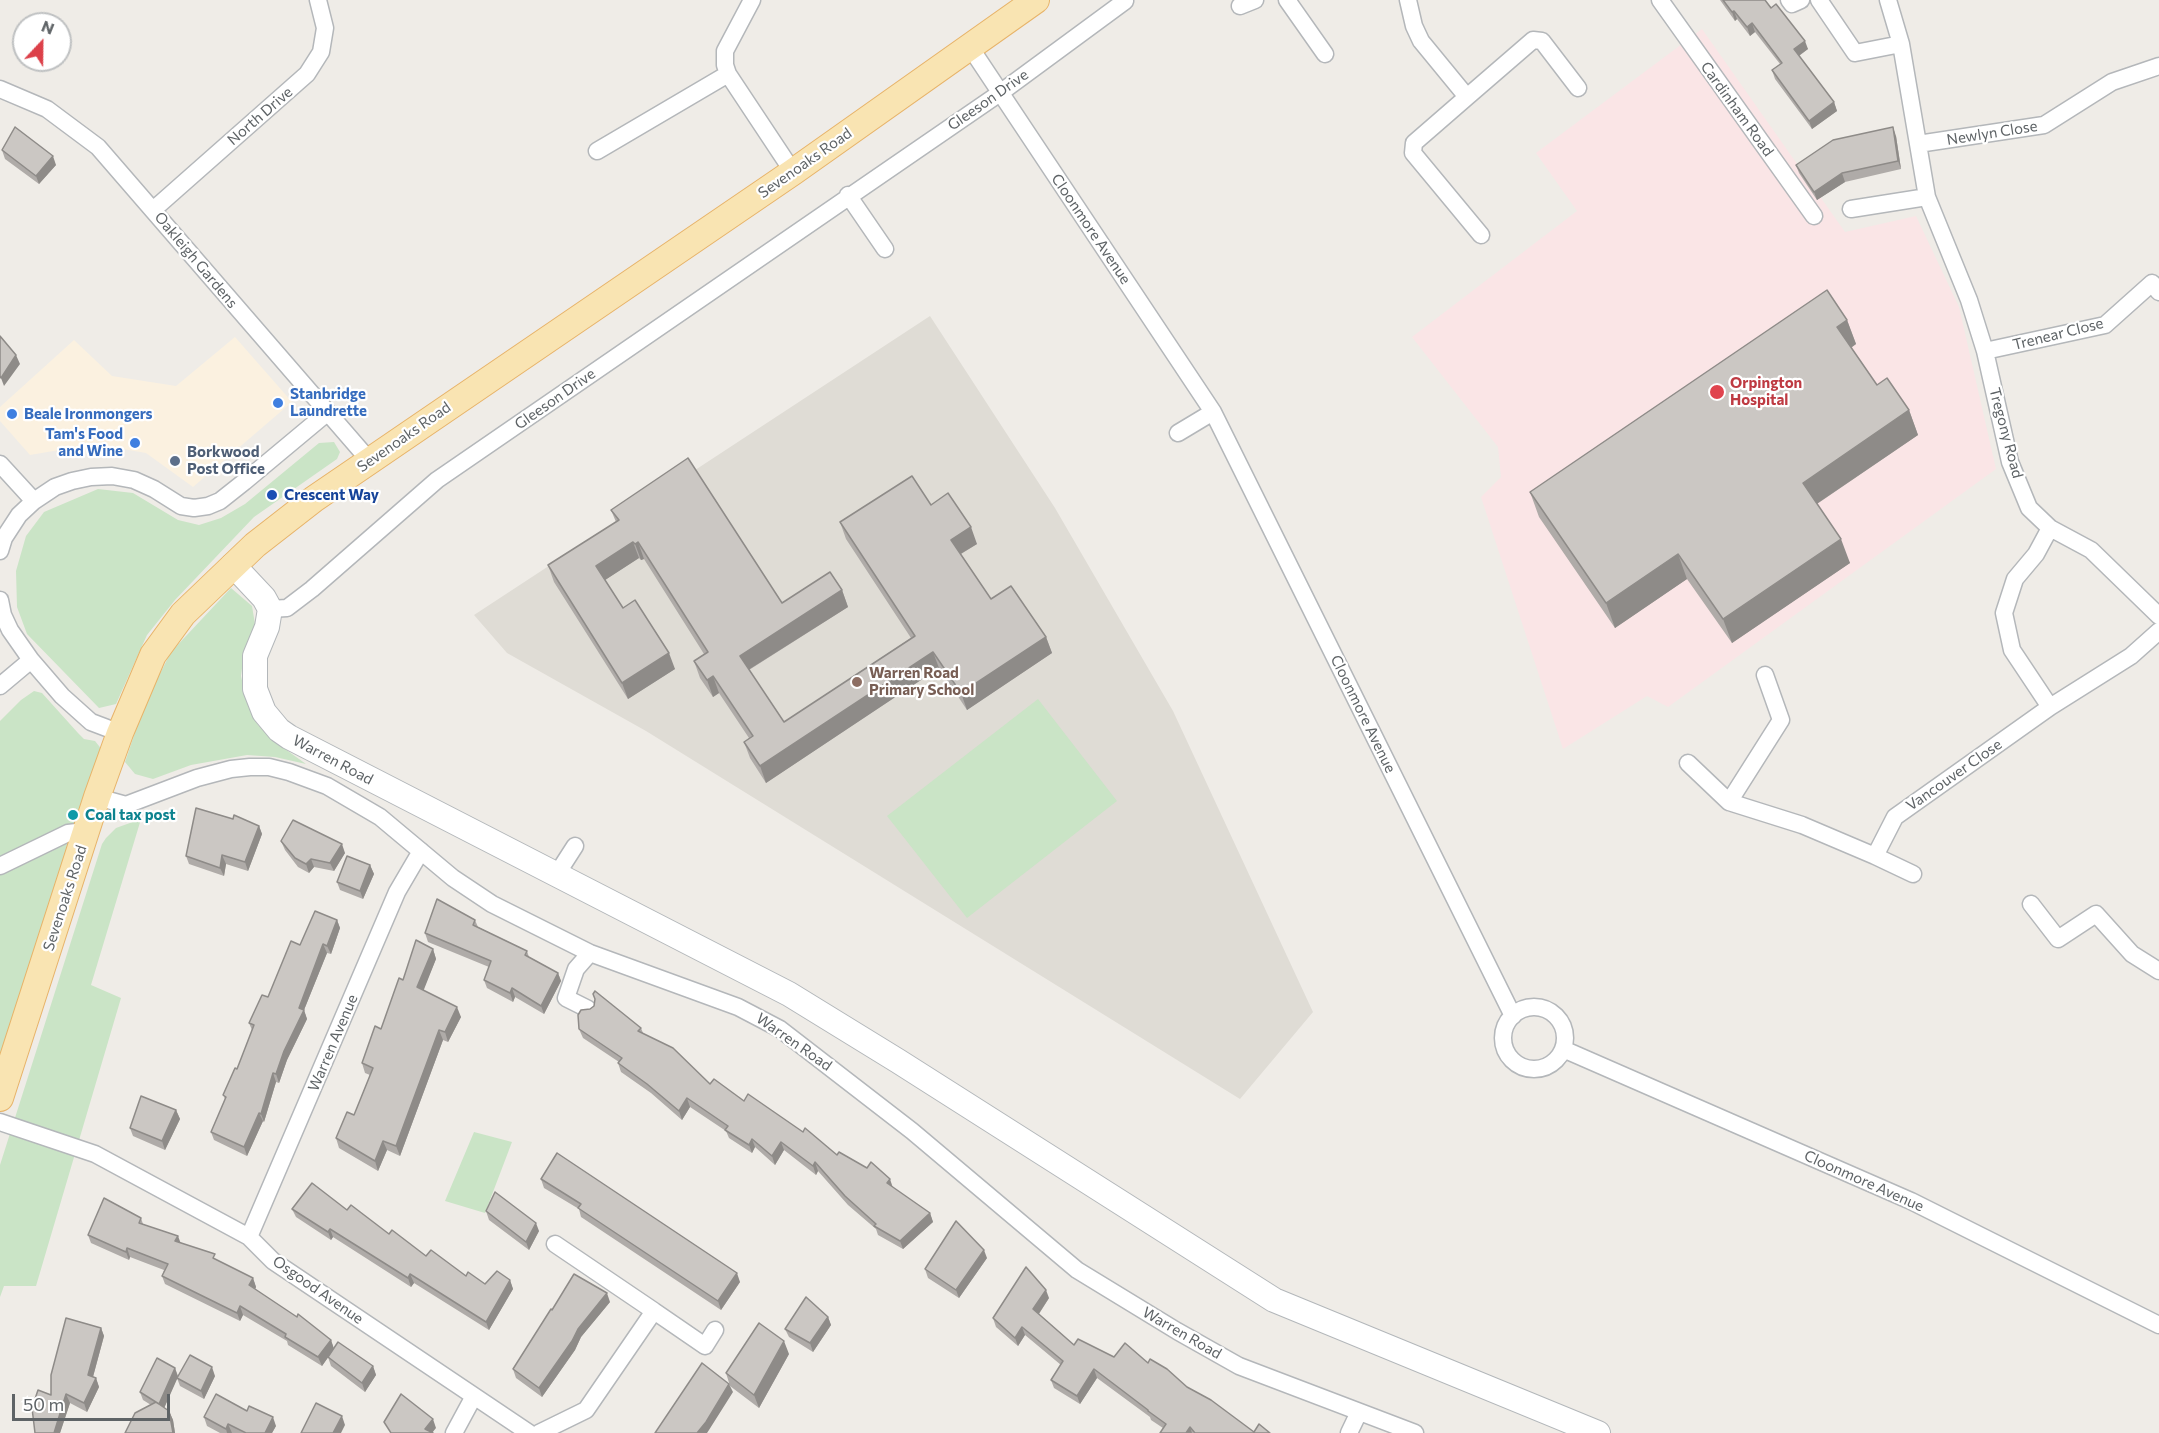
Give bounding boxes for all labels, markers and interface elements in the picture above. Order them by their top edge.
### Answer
north arrow [12,12,72,72]
text: N [39,16,57,38]
street label: Cardinham Road [1697,58,1777,160]
street label: Gleeson Drive [944,66,1032,134]
street label: North Drive [224,83,296,149]
street label: Newlyn Close [1945,117,2039,149]
street label: Sevenoaks Road [755,124,855,202]
street label: Cloonmore Avenue [1047,170,1135,288]
street label: Oakleigh Gardens [151,208,241,312]
street label: Trenear Close [2011,314,2105,354]
street label: Gleeson Drive [511,365,599,433]
place label: Orpington Hospital [1730,374,1802,409]
marker: Orpington Hospital [1708,383,1726,401]
place label: Stanbridge Laundrette [290,385,367,420]
street label: Tregony Road [1985,386,2027,480]
marker: Stanbridge Laundrette [271,396,285,410]
street label: Sevenoaks Road [354,398,454,476]
place label: Beale Ironmongers [24,405,153,423]
marker: Beale Ironmongers [5,407,19,421]
place label: Tam's Food and Wine [45,425,123,460]
marker: Tam's Food and Wine [128,436,142,450]
place label: Borkwood Post Office [187,443,265,478]
marker: Borkwood Post Office [168,454,182,468]
place label: Crescent Way [284,486,379,504]
marker: Crescent Way [265,488,279,502]
street label: Cloonmore Avenue [1327,652,1399,776]
place label: Warren Road Primary School [869,664,974,699]
marker: Warren Road Primary School [850,675,864,689]
street label: Warren Road [290,731,376,789]
street label: Vancouver Close [1903,735,2005,815]
place label: Coal tax post [85,806,176,824]
marker: Coal tax post [66,808,80,822]
street label: Sevenoaks Road [39,843,91,953]
street label: Warren Avenue [305,992,361,1094]
street label: Warren Road [753,1009,835,1075]
street label: Cloonmore Avenue [1801,1147,1927,1215]
street label: Osgood Avenue [269,1252,367,1328]
street label: Warren Road [1139,1303,1225,1363]
scale bar [15,1382,172,1420]
text: 50 m [23,1393,64,1415]

